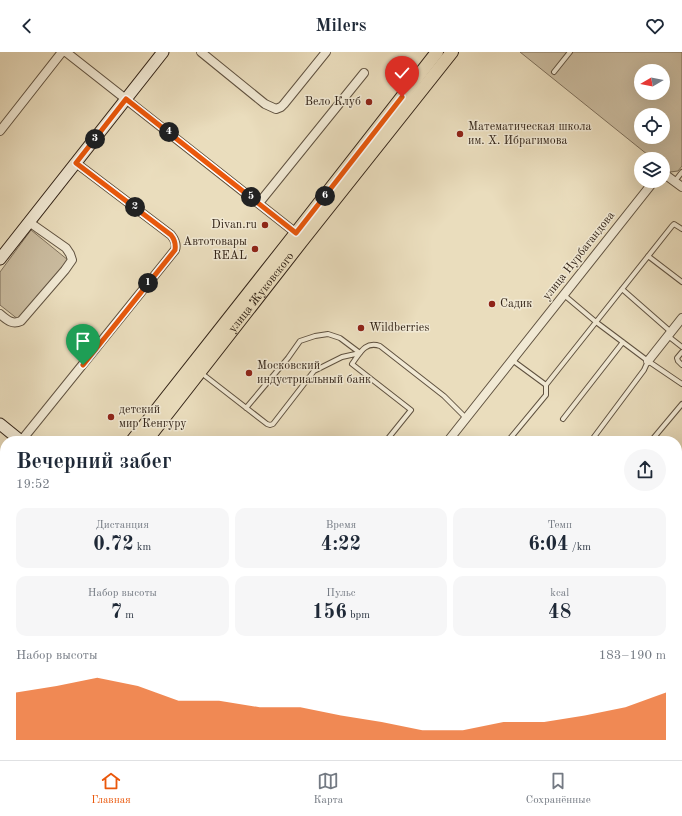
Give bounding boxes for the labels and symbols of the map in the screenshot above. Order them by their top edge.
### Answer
pin [385,56,419,97]
north arrow [634,64,670,100]
place label: Вело Клуб [305,96,361,108]
marker: Вело Клуб [364,97,374,107]
place label: Математическая школа им. Х. Ибрагимова [468,121,592,147]
pin: 4 [159,122,179,142]
pin: 3 [85,129,105,149]
marker: Математическая школа им. Х. Ибрагимова [455,129,465,139]
pin: 6 [315,186,335,206]
pin: 5 [241,187,261,207]
pin: 2 [125,197,145,217]
street label: улица Нурбагандова [541,209,617,303]
place label: Divan.ru [211,219,258,231]
marker: Divan.ru [260,220,270,230]
place label: Автотовары REAL [183,236,247,262]
marker: Автотовары REAL [250,244,260,254]
street label: улица Жуковского [227,250,297,335]
pin: 1 [138,273,158,293]
place label: Садик [500,298,532,310]
marker: Садик [487,299,497,309]
place label: Wildberries [369,322,430,334]
marker: Wildberries [356,323,366,333]
pin [66,324,100,365]
place label: Московский индустриальный банк [257,360,371,386]
marker: Московский индустриальный банк [244,368,254,378]
place label: детский мир Кенгуру [119,404,187,430]
marker: детский мир Кенгуру [106,412,116,422]

